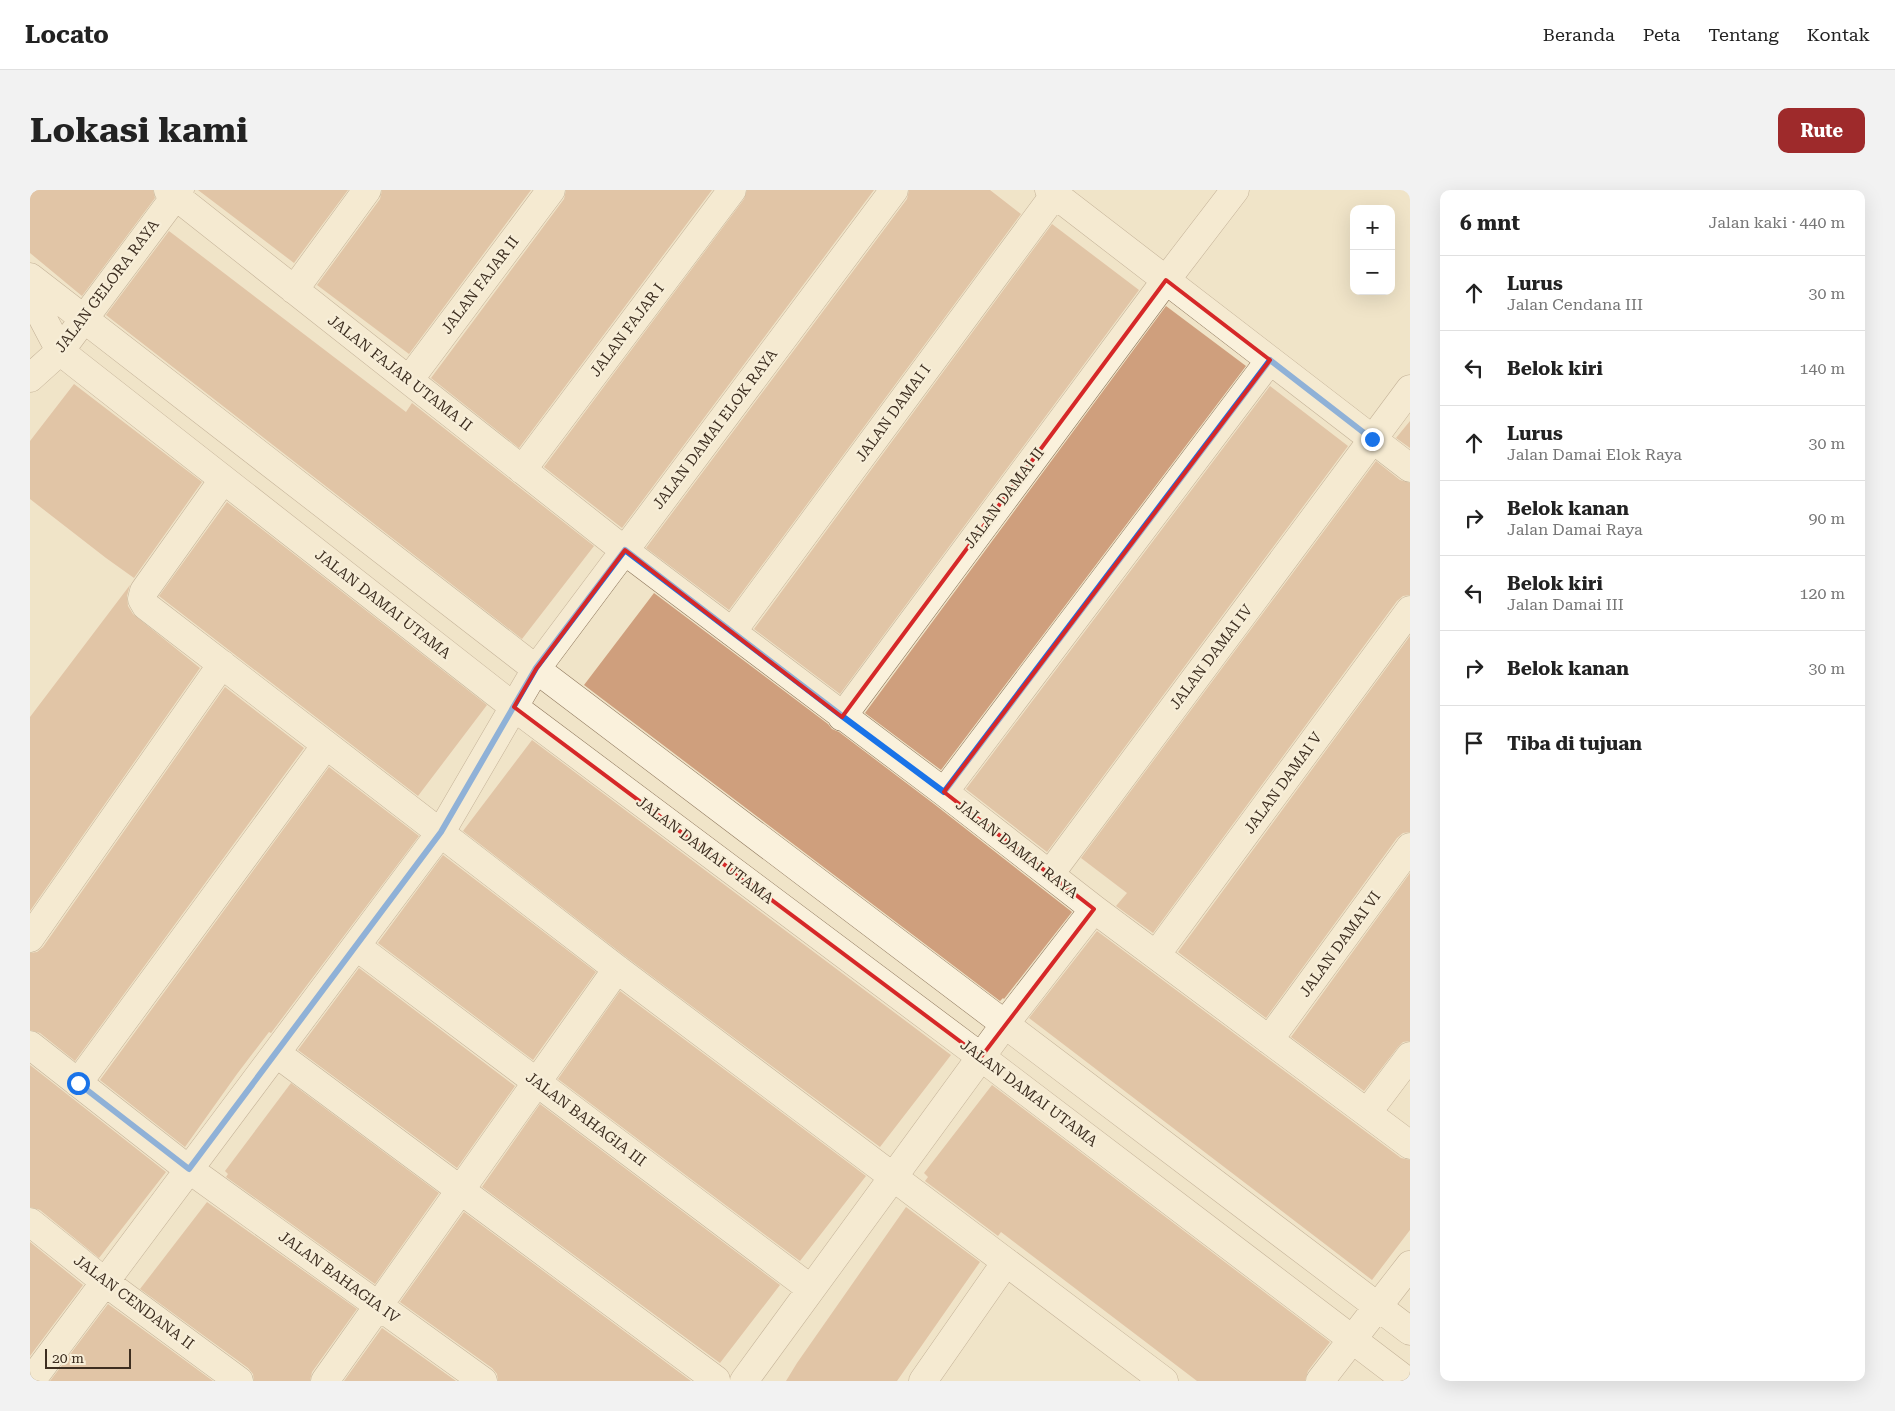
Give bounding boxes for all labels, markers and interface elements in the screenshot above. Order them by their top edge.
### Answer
text: Locato [25,21,109,49]
text: Beranda [1543,24,1615,45]
text: Peta [1643,24,1680,45]
text: Tentang [1708,24,1779,45]
text: Kontak [1807,24,1870,45]
button: Rute [1778,108,1865,153]
text: Lokasi kami [30,110,248,151]
map controls [1350,205,1395,295]
button: + [1350,205,1395,250]
text: 6 mnt [1460,211,1520,235]
text: Jalan kaki · 440 m [1709,213,1845,232]
street label: JALAN GELORA RAYA [51,216,163,356]
street label: JALAN FAJAR II [437,233,523,337]
button: − [1350,250,1395,295]
text: Lurus [1507,272,1563,295]
icon: ahead [1460,279,1488,307]
street label: JALAN FAJAR I [586,280,668,380]
text: 30 m [1808,284,1845,303]
text: Jalan Cendana III [1507,295,1643,314]
street label: JALAN FAJAR UTAMA II [324,311,476,435]
street label: JALAN DAMAI ELOK RAYA [649,345,781,513]
icon: left [1460,354,1488,382]
text: Belok kiri [1507,357,1603,380]
text: 140 m [1799,359,1845,378]
street label: JALAN DAMAI I [852,361,934,465]
text: Lurus [1507,422,1563,445]
route end [1361,428,1384,451]
icon: ahead [1460,429,1488,457]
text: 30 m [1808,434,1845,453]
street label: JALAN DAMAI II [960,444,1048,552]
text: Jalan Damai Elok Raya [1507,445,1682,464]
text: Belok kanan [1507,497,1629,520]
icon: right [1460,504,1488,532]
text: 90 m [1808,509,1845,528]
text: Jalan Damai Raya [1507,520,1643,539]
street label: JALAN DAMAI UTAMA [312,545,455,663]
text: Belok kiri [1507,572,1603,595]
icon: left [1460,579,1488,607]
text: 120 m [1799,584,1845,603]
text: Jalan Damai III [1507,595,1624,614]
street label: JALAN DAMAI IV [1166,601,1257,713]
icon: right [1460,654,1488,682]
text: Belok kanan [1507,657,1629,680]
text: 30 m [1808,659,1845,678]
street label: JALAN DAMAI V [1240,728,1326,837]
icon: arrive [1460,729,1488,757]
text: Tiba di tujuan [1507,732,1642,755]
street label: JALAN DAMAI UTAMA [633,793,778,908]
street label: JALAN DAMAI RAYA [952,796,1082,903]
street label: JALAN DAMAI VI [1296,888,1384,1000]
street label: JALAN DAMAI UTAMA [957,1036,1102,1151]
street label: JALAN BAHAGIA III [522,1068,650,1170]
route start [67,1072,90,1095]
street label: JALAN BAHAGIA IV [275,1227,403,1327]
street label: JALAN CENDANA II [70,1251,198,1353]
scale bar [45,1346,131,1369]
text: 20 m [52,1350,84,1366]

